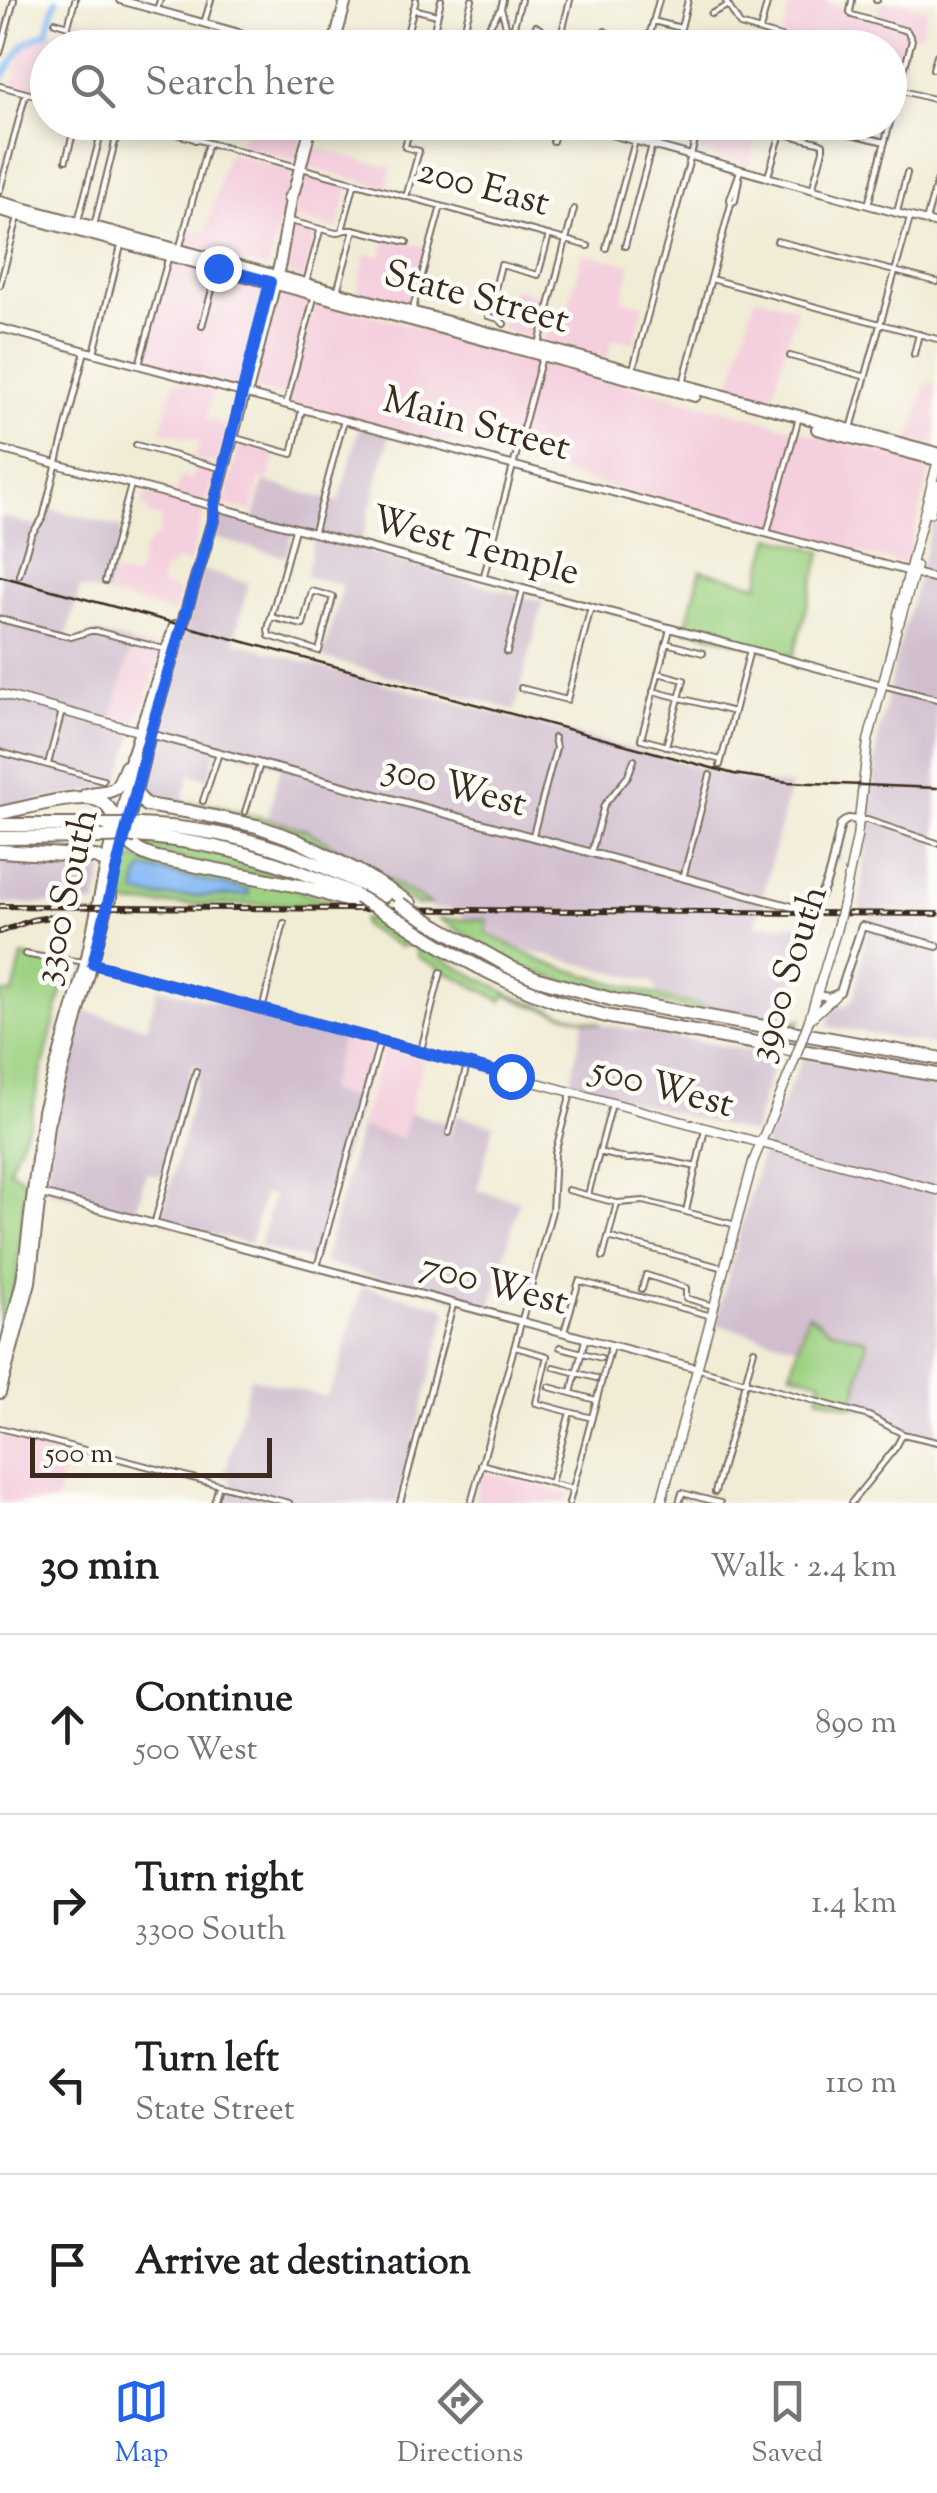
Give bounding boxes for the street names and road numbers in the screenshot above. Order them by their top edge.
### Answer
street label: 200 East [411,146,555,232]
street label: State Street [377,248,575,350]
street label: Main Street [376,375,576,477]
street label: West Temple [365,494,585,602]
street label: 300 West [376,743,532,833]
street label: 3300 South [22,804,114,990]
street label: 3900 South [736,879,844,1069]
street label: 500 West [583,1044,739,1134]
street label: 700 West [414,1240,574,1332]

